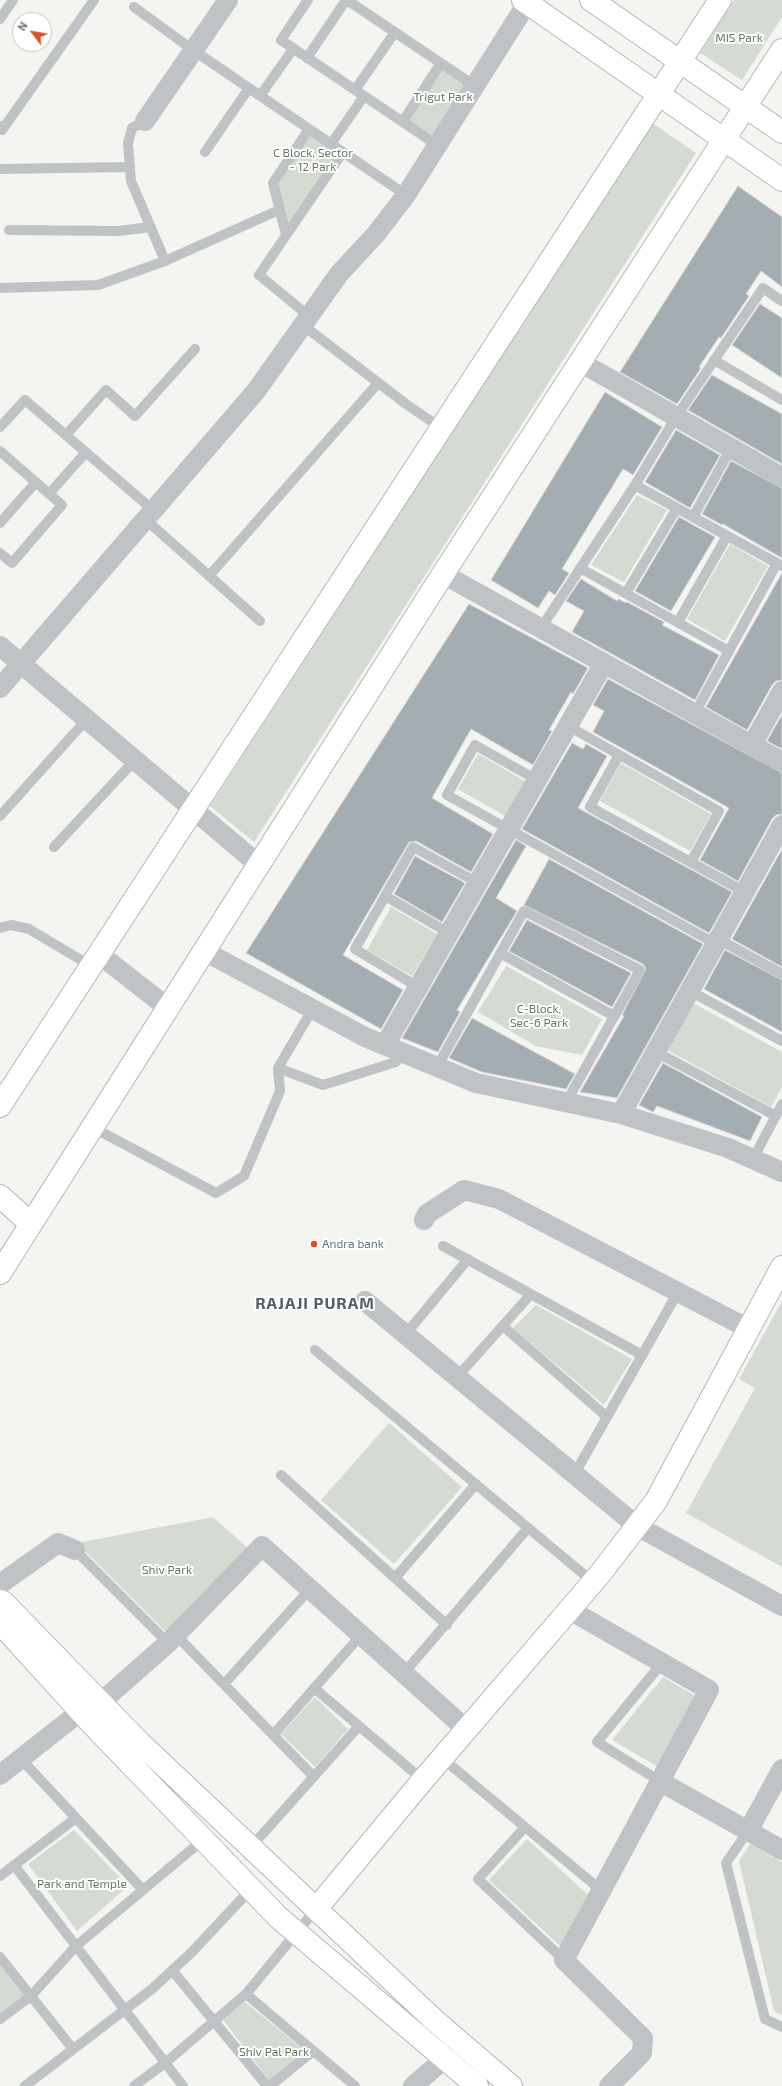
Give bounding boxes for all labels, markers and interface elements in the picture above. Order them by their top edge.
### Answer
north arrow [12,12,52,52]
text: N [15,19,30,33]
park label: MIS Park [715,31,763,45]
park label: Trigut Park [414,90,472,104]
park label: C Block, Sector - 12 Park [273,146,353,174]
park label: C-Block, Sec-6 Park [510,1002,568,1030]
place label: Andra bank [322,1237,384,1251]
marker: Andra bank [309,1239,319,1249]
district label: RAJAJI PURAM [255,1294,375,1314]
park label: Shiv Park [142,1563,192,1577]
park label: Park and Temple [37,1877,127,1891]
park label: Shiv Pal Park [239,2045,309,2059]

